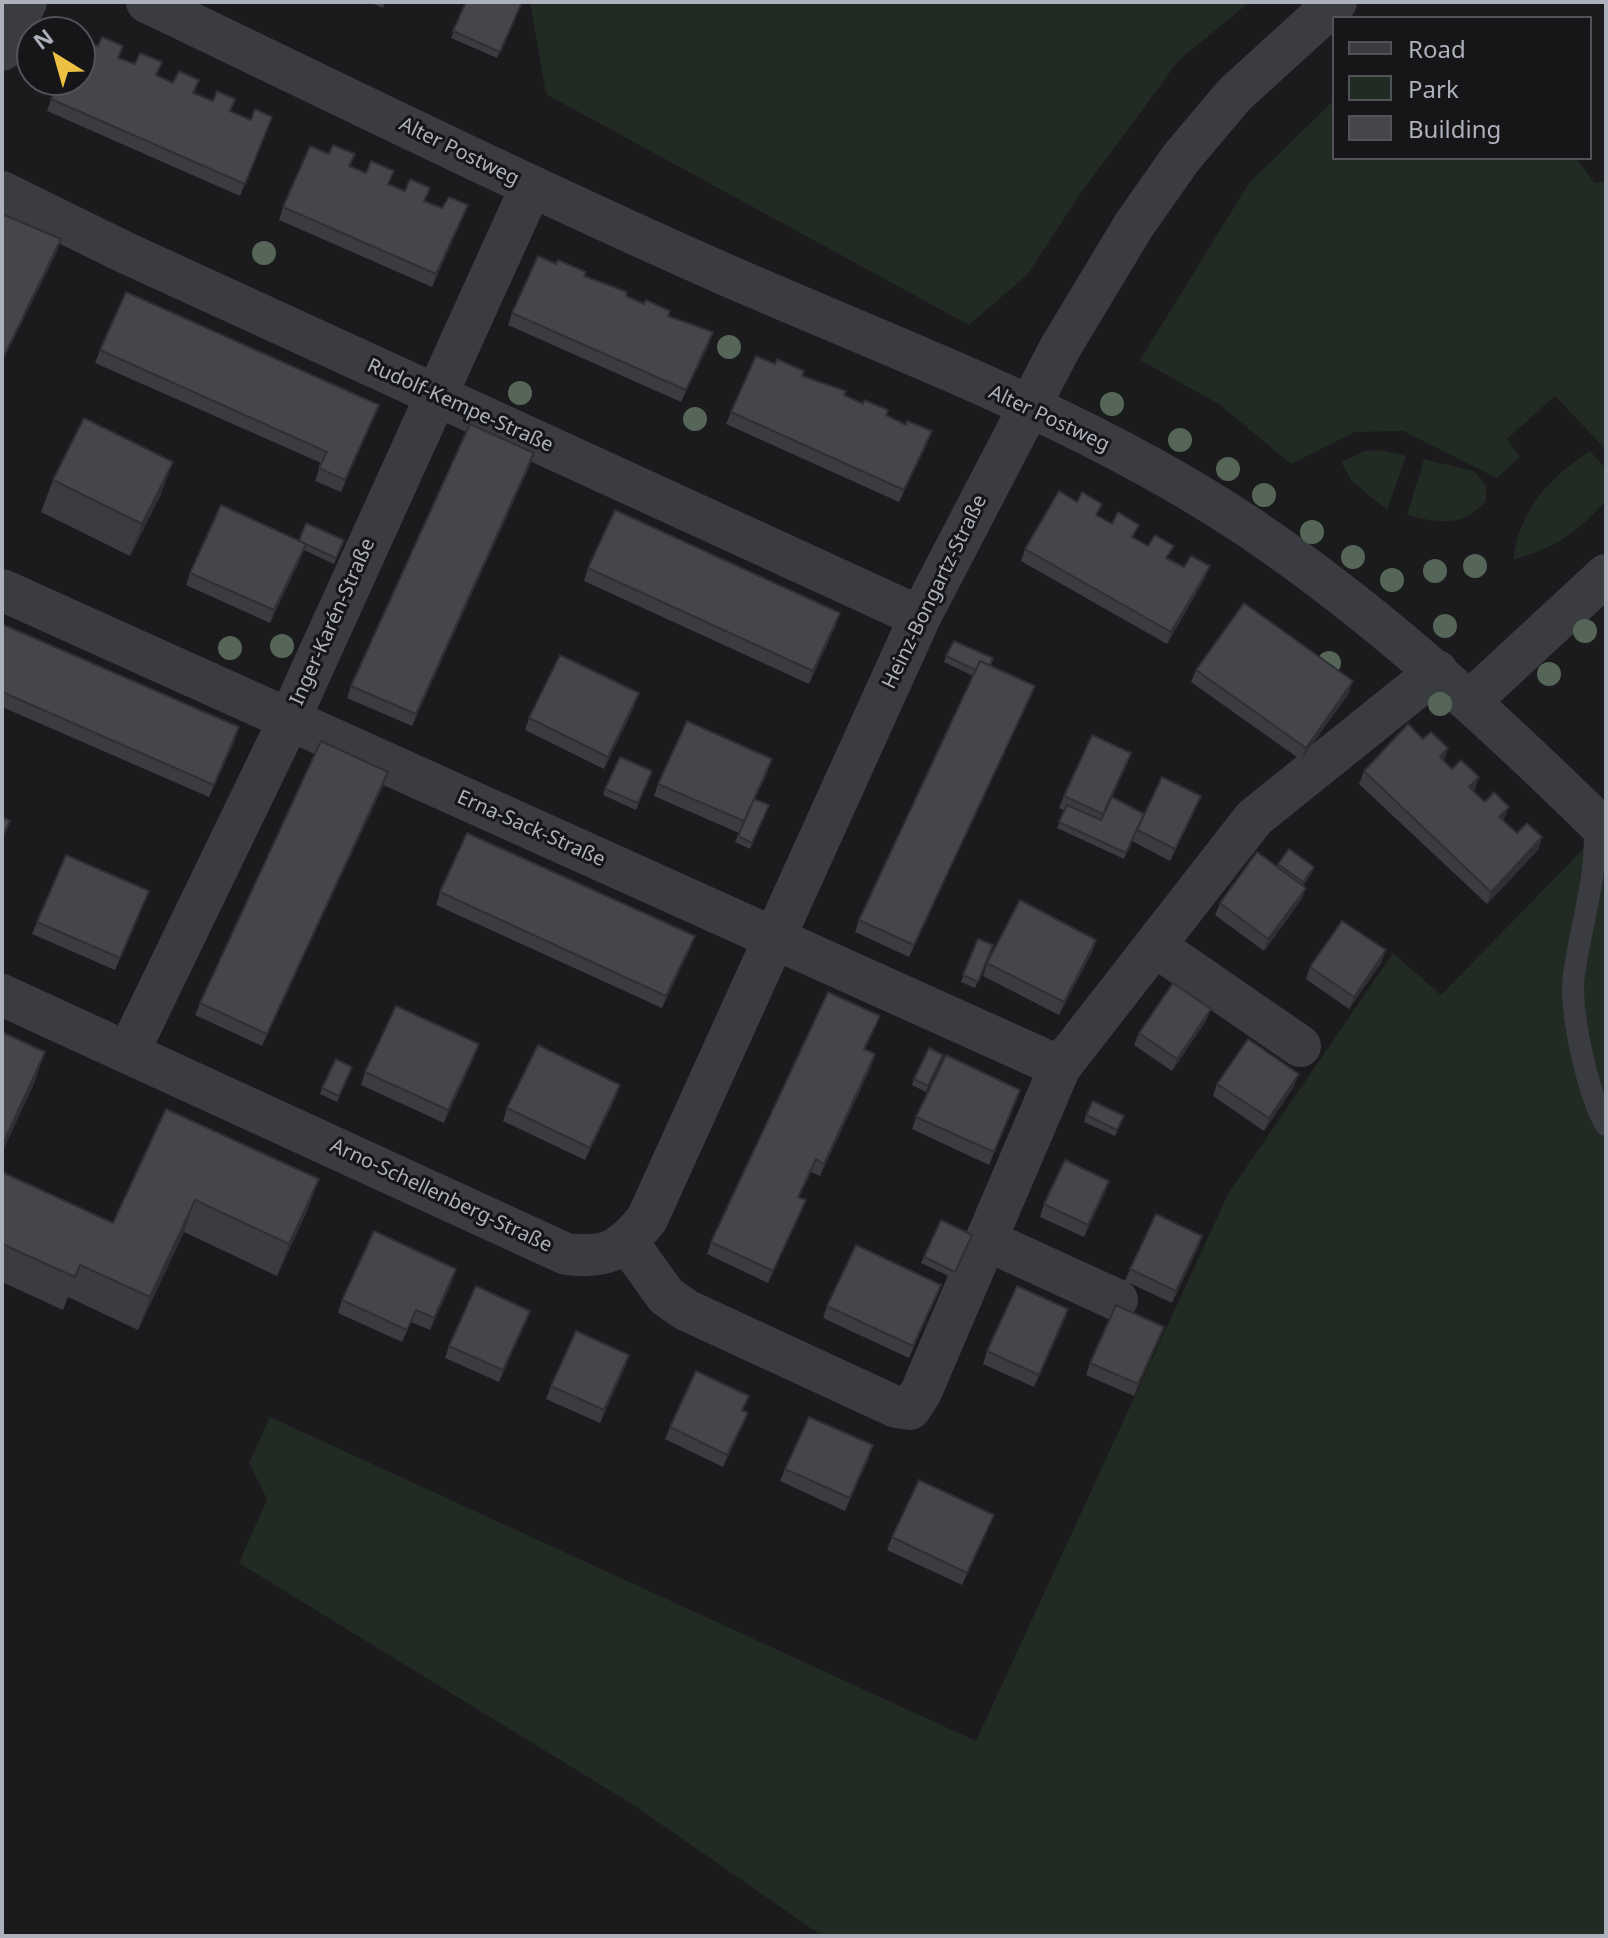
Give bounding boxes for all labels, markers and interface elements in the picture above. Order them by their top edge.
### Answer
north arrow [16,16,96,96]
legend [1332,16,1592,160]
text: N [27,21,59,56]
text: Road [1408,32,1466,65]
text: Park [1408,72,1459,105]
text: Building [1408,112,1501,145]
street label: Alter Postweg [395,113,523,191]
street label: Rudolf-Kempe-Straße [363,354,557,458]
street label: Alter Postweg [985,381,1113,457]
street label: Heinz-Bongartz-Straße [878,491,992,693]
street label: Inger-Karén-Straße [285,535,381,709]
street label: Erna-Sack-Straße [453,786,609,872]
street label: Arno-Schellenberg-Straße [326,1134,556,1258]

